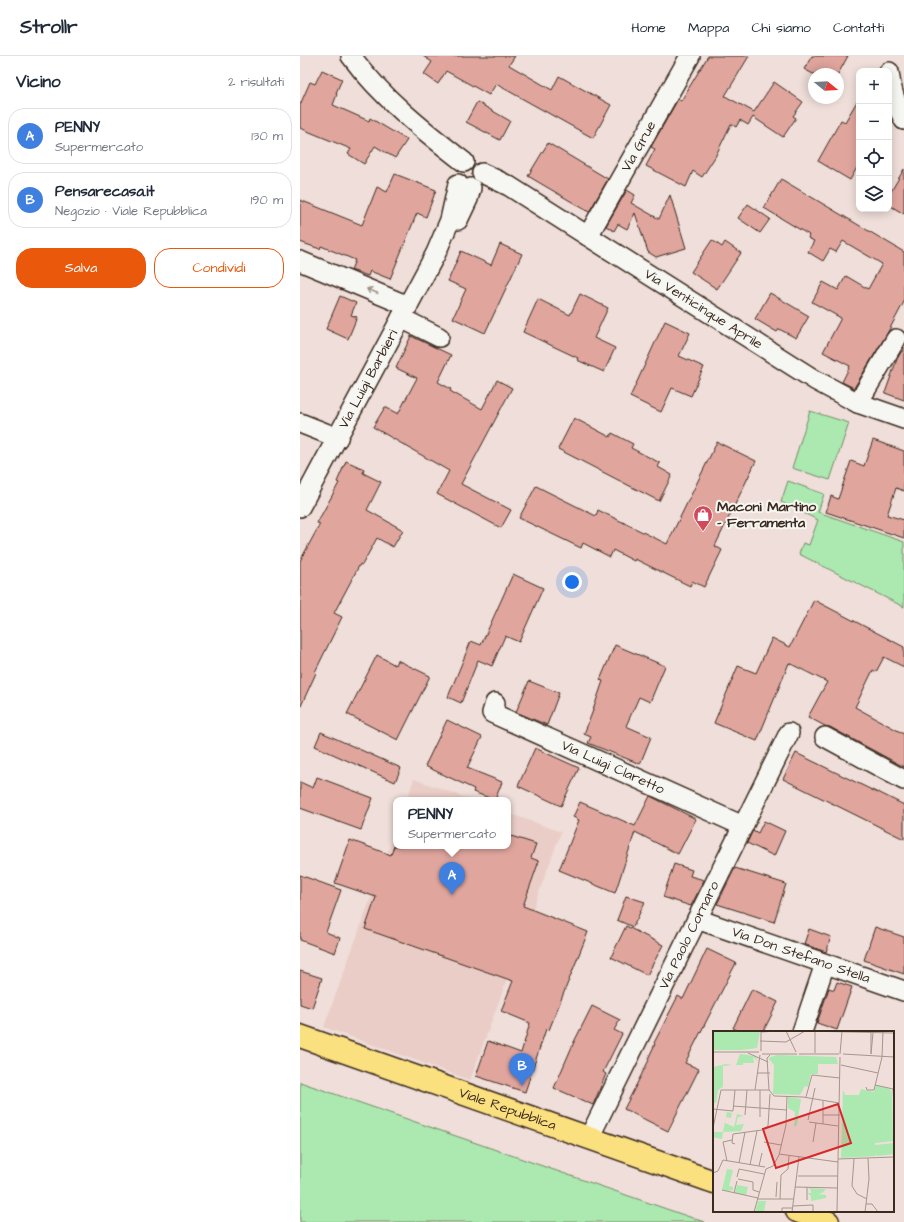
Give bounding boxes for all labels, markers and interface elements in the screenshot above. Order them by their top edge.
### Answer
text: Strollr [20,14,78,41]
text: Home [631,18,666,38]
text: Mappa [688,18,729,38]
text: Chi siamo [751,18,811,38]
text: Contatti [833,18,884,38]
north arrow [808,68,844,104]
map controls [856,68,892,212]
button: + [856,68,892,104]
text: Vicino [16,70,61,94]
text: 2 risultati [228,73,284,91]
button: − [856,104,892,140]
text: PENNY [55,117,100,138]
street label: Via Grue [616,117,661,176]
text: A [26,127,34,145]
text: 130 m [251,127,283,145]
text: Supermercato [55,138,143,156]
button: locate [856,140,892,176]
button: layers [856,176,892,212]
text: Pensarecasa.it [55,181,154,202]
text: B [25,191,35,209]
text: 190 m [250,191,283,209]
text: Negozio · Viale Repubblica [55,202,207,220]
button: Salva [16,248,146,288]
button: Condividi [154,248,284,288]
street label: Via Venticinque Aprile [640,264,767,354]
one-way arrow [366,287,378,294]
street label: Via Luigi Barbieri [334,326,403,432]
place label: Maconi Martino - Ferramenta [717,497,816,533]
shop icon: Maconi Martino - Ferramenta [692,504,714,532]
your location [562,572,582,592]
street label: Via Luigi Claretto [558,735,668,799]
popup [393,797,511,849]
text: PENNY [408,804,453,825]
text: Supermercato [408,825,496,843]
pin: A [439,862,465,895]
street label: Via Paolo Cornaro [654,878,724,993]
street label: Via Don Stefano Stella [729,922,873,988]
inset map [713,1031,894,1212]
pin: B [509,1053,535,1086]
street label: Viale Repubblica [456,1083,559,1136]

